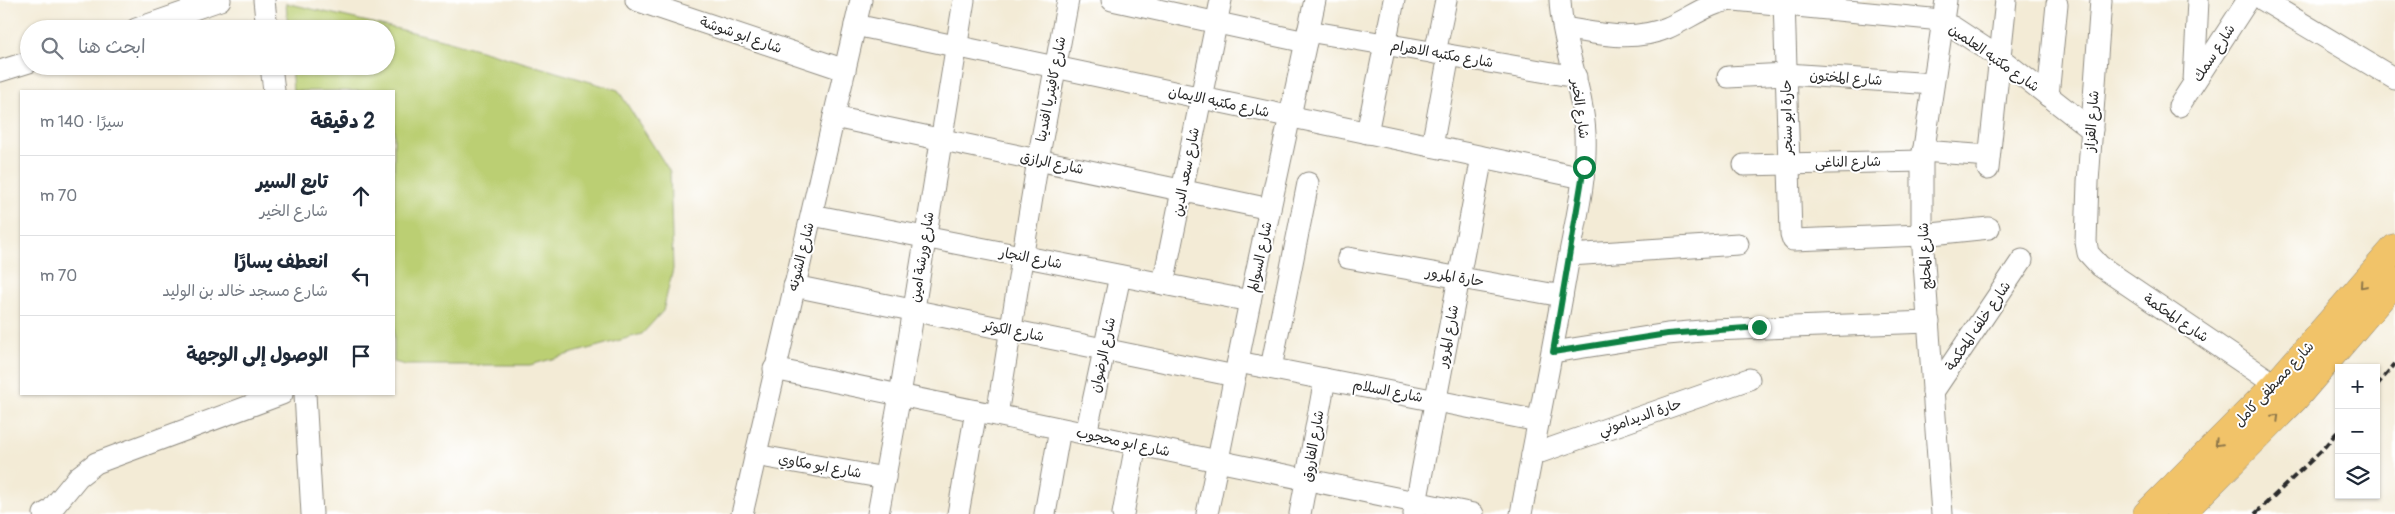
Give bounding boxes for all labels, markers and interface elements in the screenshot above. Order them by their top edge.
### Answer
street label: شارع ابو شوشة [697,13,784,58]
search box [20,20,395,75]
street label: شارع مكتبه العلمين [1945,20,2043,96]
street label: شارع سمك [2189,21,2240,86]
icon: search [38,34,66,62]
text: ابحث هنا [78,35,146,59]
street label: شارع كافيتريا افندينا [1032,35,1071,143]
street label: شارع مكتبه الاهرام [1389,37,1495,73]
street label: شارع المختون [1809,67,1883,90]
street label: شارع الخير [1566,77,1593,140]
street label: حارة ابو سنجر [1778,79,1796,156]
street label: شارع مكتبه الايمان [1167,83,1271,122]
street label: شارع القزاز [2081,90,2104,153]
text: 2 دقيقة [310,108,375,135]
text: سيرًا · 140 m [40,112,124,132]
street label: شارع سعد الدين [1169,126,1204,218]
street label: شارع الرازق [1018,148,1085,179]
street label: شارع الناغى [1815,153,1881,172]
route start [1573,156,1596,179]
text: تابع السير [256,170,328,194]
icon: ahead [347,182,375,210]
text: 70 m [40,186,77,206]
text: شارع الخير [260,201,328,221]
street label: شارع ورشة امين [906,210,939,304]
street label: شارع السوالم [1244,220,1278,294]
street label: شارع الشونه [784,221,819,294]
street label: شارع المحلج [1915,222,1936,290]
street label: شارع النجار [997,243,1064,273]
text: انعطف يسارًا [234,250,328,274]
icon: left [347,262,375,290]
street label: حارة المرور [1424,263,1485,290]
text: 70 m [40,266,77,286]
street label: شارع خلف المحكمة [1942,278,2015,375]
one-way arrow [2360,279,2369,288]
text: شارع مسجد خالد بن الوليد [162,281,328,301]
street label: شارع المحكمة [2140,290,2212,347]
street label: شارع المرور [1433,303,1463,370]
street label: شارع الرضوان [1087,316,1120,394]
route end [1748,316,1771,339]
street label: شارع الكوثر [981,317,1046,346]
street label: شارع مصطفى كامل [2230,338,2318,431]
icon: arrive [347,342,375,370]
text: الوصول إلى الوجهة [186,343,328,367]
map controls [2335,364,2380,499]
button: + [2335,364,2380,409]
street label: شارع السلام [1351,376,1424,408]
street label: حارة الديداموني [1596,395,1685,443]
street label: شارع الفاروق [1298,409,1329,483]
button: − [2335,409,2380,454]
one-way arrow [2270,414,2279,423]
street label: شارع ابو محجوب [1074,424,1171,461]
one-way arrow [2215,437,2224,446]
street label: شارع ابو مكاوي [777,450,863,484]
button: layers [2335,454,2380,499]

